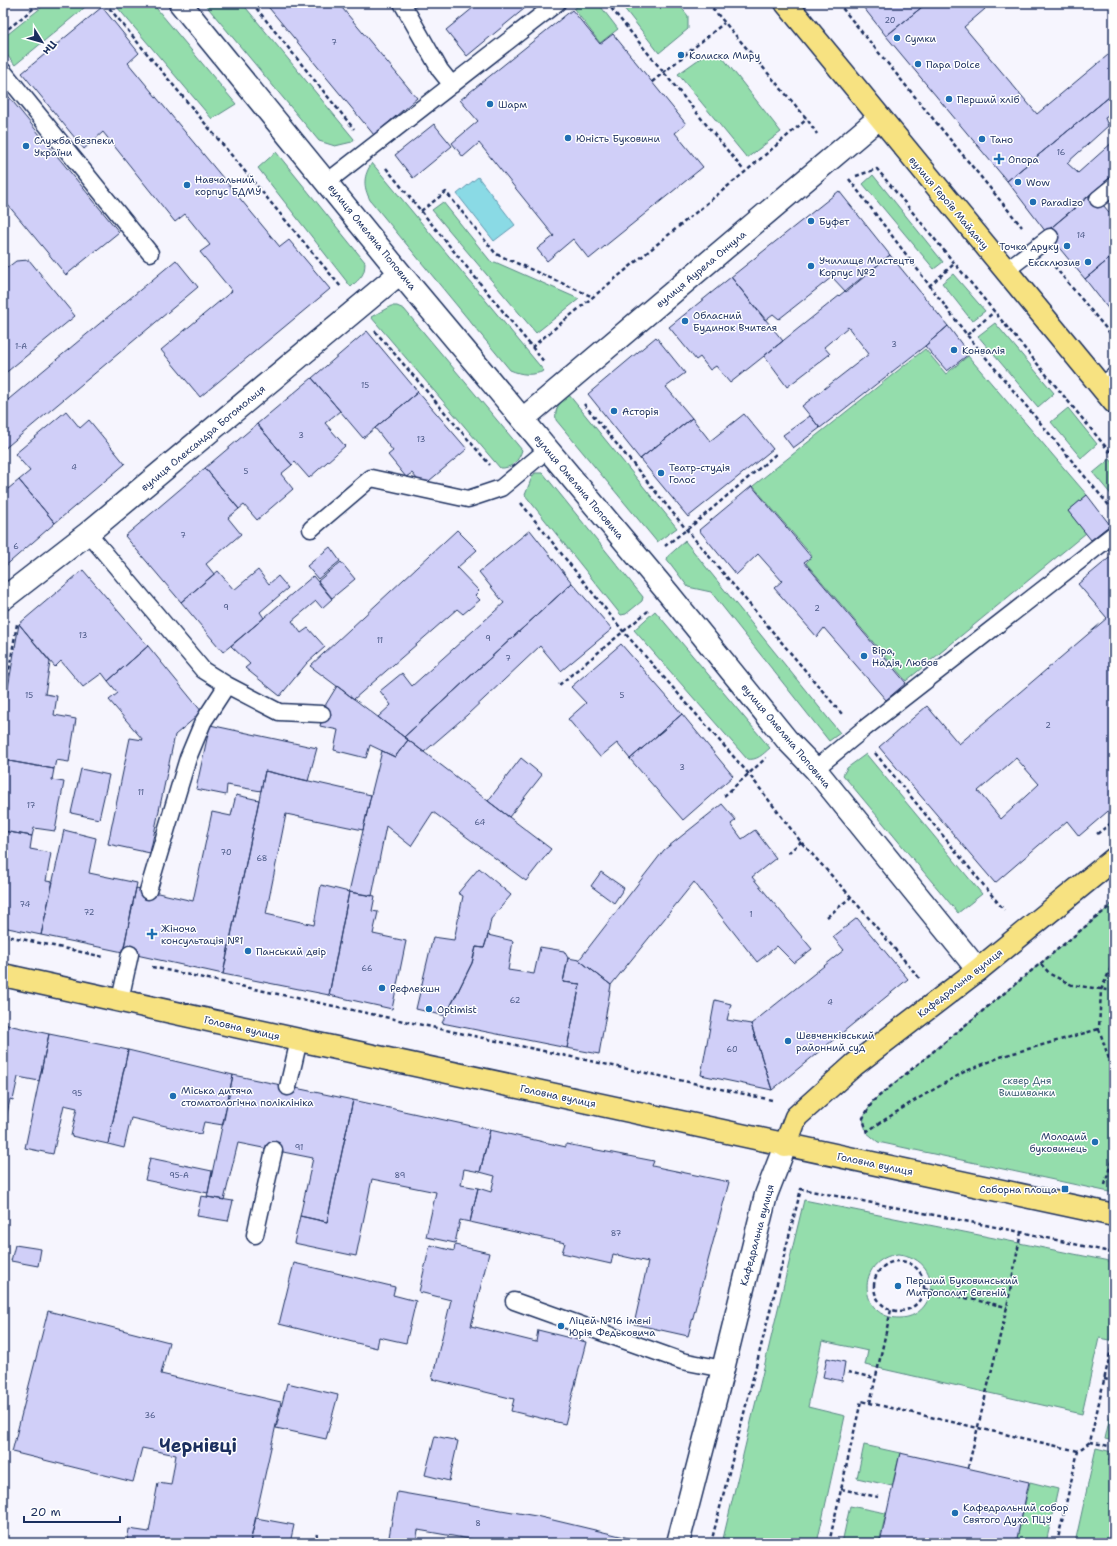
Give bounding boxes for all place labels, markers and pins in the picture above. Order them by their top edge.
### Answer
place label: Сумки [905,32,937,45]
marker: Сумки [892,33,902,43]
place label: Колиска Миру [689,49,760,62]
marker: Колиска Миру [676,50,686,60]
place label: Пара Dolce [926,58,980,71]
marker: Пара Dolce [913,59,923,69]
place label: Перший хліб [957,93,1019,106]
marker: Перший хліб [944,94,954,104]
place label: Шарм [498,98,527,111]
marker: Шарм [485,99,495,109]
place label: Юність Буковини [576,132,660,145]
marker: Юність Буковини [563,133,573,143]
place label: Тано [990,133,1013,146]
place label: Служба безпеки України [34,134,115,159]
marker: Тано [977,134,987,144]
marker: Служба безпеки України [21,141,31,151]
marker: Опора [993,153,1005,165]
place label: Опора [1008,153,1040,166]
place label: Навчальний корпус БДМУ [195,173,261,198]
place label: Wow [1026,176,1050,189]
marker: Wow [1013,177,1023,187]
marker: Навчальний корпус БДМУ [182,180,192,190]
place label: Paradizo [1041,196,1083,209]
marker: Paradizo [1028,197,1038,207]
place label: Буфет [819,215,850,228]
marker: Буфет [806,216,816,226]
place label: Точка друку [999,240,1059,253]
marker: Точка друку [1062,241,1072,251]
place label: Училище Мистецтв Корпус №2 [819,254,914,279]
place label: Ексклюзив [1028,256,1080,269]
marker: Ексклюзив [1083,257,1093,267]
marker: Училище Мистецтв Корпус №2 [806,261,816,271]
place label: Обласний Будинок Вчителя [693,309,777,334]
marker: Обласний Будинок Вчителя [680,316,690,326]
place label: Конвалія [962,344,1005,357]
marker: Конвалія [949,345,959,355]
place label: Асторія [622,405,659,418]
marker: Асторія [609,406,619,416]
place label: Театр-студія Голос [669,461,730,486]
marker: Театр-студія Голос [656,468,666,478]
place label: Віра, Надія, Любов [872,644,938,669]
marker: Віра, Надія, Любов [859,651,869,661]
place label: Жіноча консультація №1 [161,922,244,947]
marker: Жіноча консультація №1 [146,928,158,940]
place label: Панський двір [256,945,327,958]
marker: Панський двір [243,946,253,956]
place label: Рефлекшн [390,982,440,995]
marker: Рефлекшн [377,983,387,993]
place label: Optimist [437,1003,477,1016]
marker: Optimist [424,1004,434,1014]
place label: Шевченківський районний суд [796,1029,875,1054]
marker: Шевченківський районний суд [783,1036,793,1046]
place label: Міська дитяча стоматологічна поліклініка [181,1084,314,1109]
marker: Міська дитяча стоматологічна поліклініка [168,1091,178,1101]
place label: Молодий буковинець [1030,1130,1087,1155]
marker: Молодий буковинець [1090,1137,1100,1147]
place label: Соборна площа [979,1183,1058,1196]
marker: Соборна площа [1060,1184,1070,1194]
place label: Перший Буковинський Митрополит Євгеній [906,1274,1019,1299]
marker: Перший Буковинський Митрополит Євгеній [893,1281,903,1291]
place label: Ліцей №16 імені Юрія Федьковича [569,1314,656,1339]
marker: Ліцей №16 імені Юрія Федьковича [556,1321,566,1331]
place label: Кафедральний собор Святого Духа ПЦУ [963,1501,1069,1526]
marker: Кафедральний собор Святого Духа ПЦУ [950,1508,960,1518]

